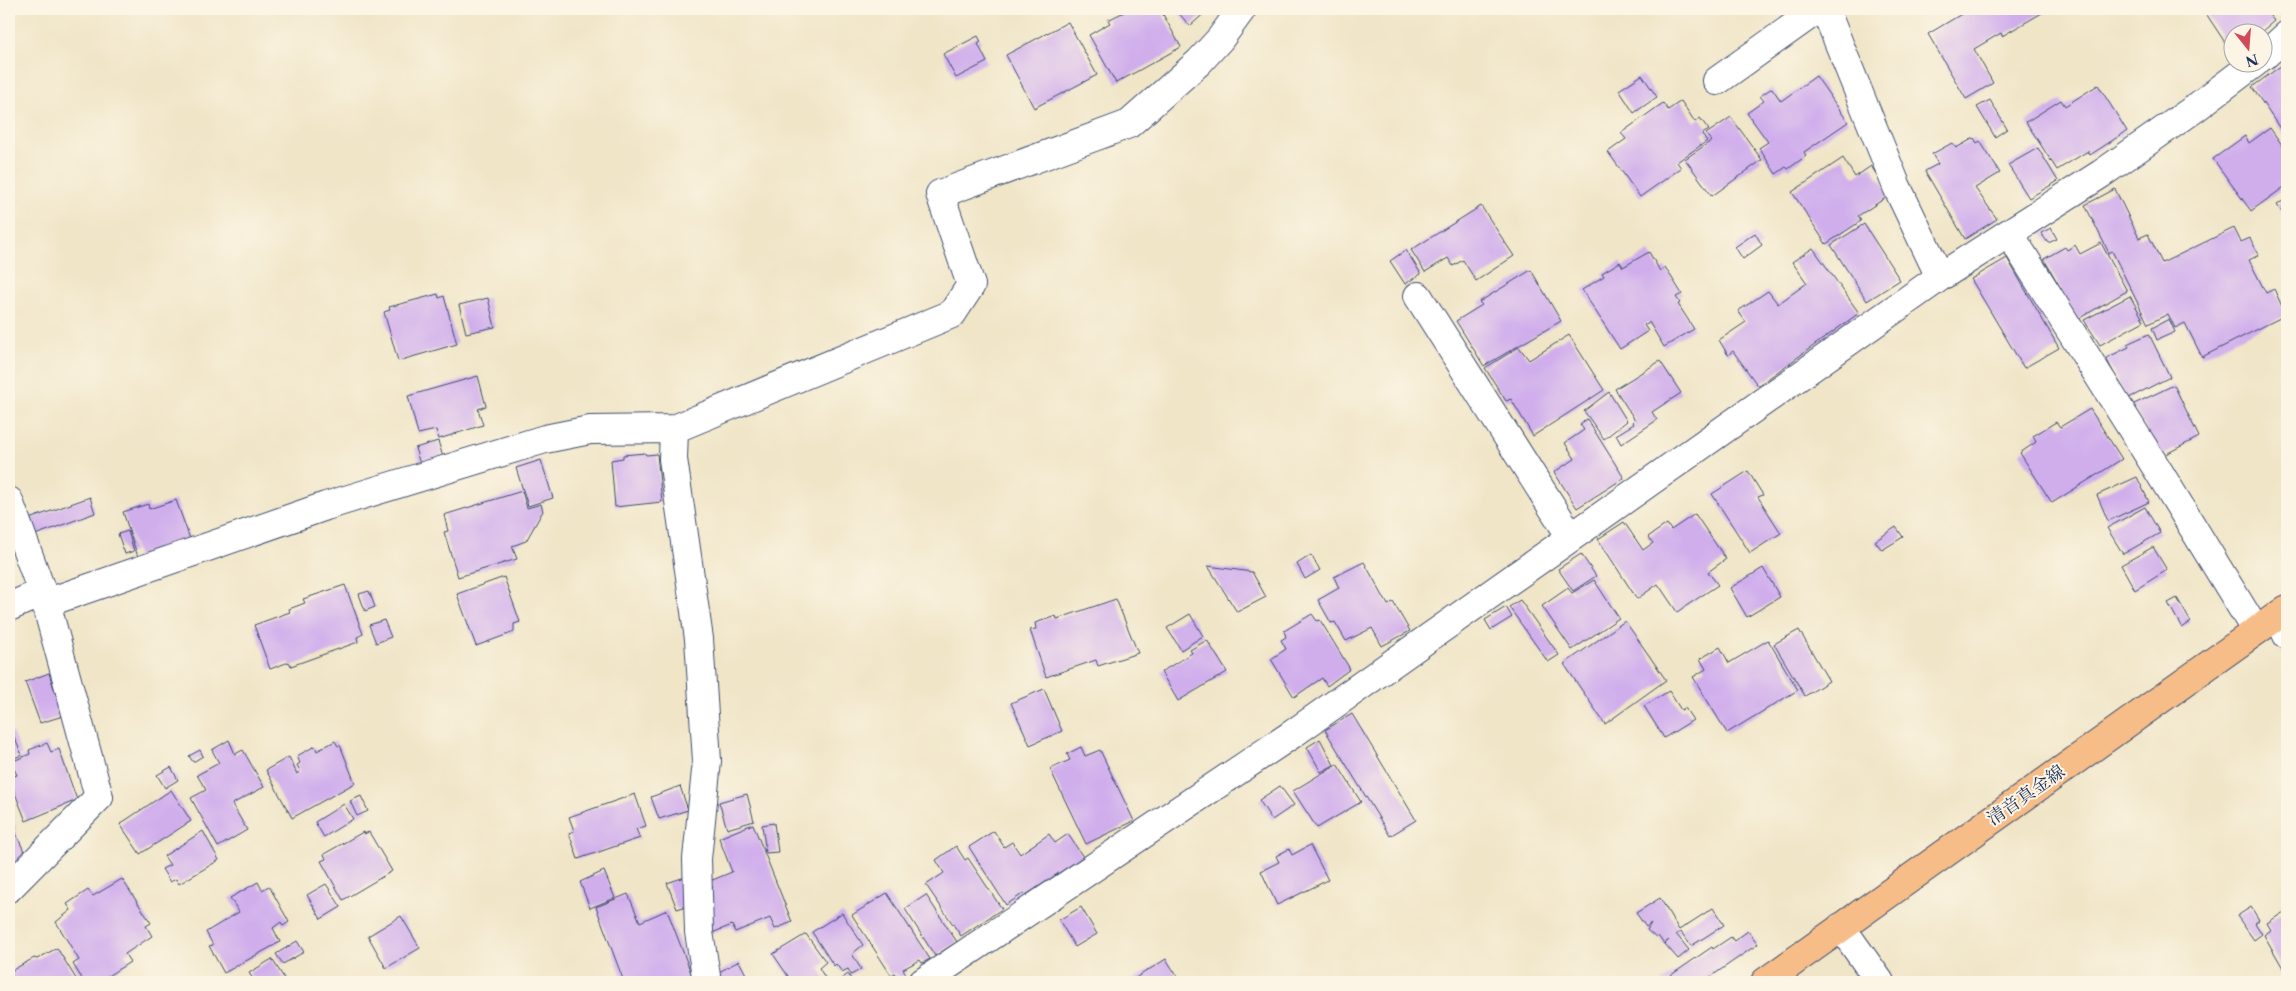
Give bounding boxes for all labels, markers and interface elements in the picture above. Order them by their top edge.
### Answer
north arrow [2224,22,2274,72]
text: N [2243,50,2260,71]
street label: 清音真金線 [1983,760,2069,830]

